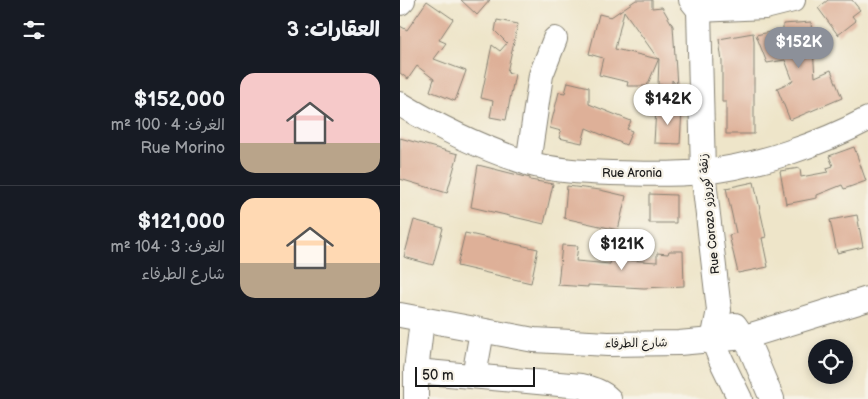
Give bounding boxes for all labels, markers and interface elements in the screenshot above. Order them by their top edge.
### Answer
icon: filters [20,16,48,44]
text: العقارات: 3 [287,17,380,42]
pin: $152K [764,27,834,69]
text: $152K [776,33,822,52]
pin: $142K [633,84,703,126]
text: $152,000 [134,87,225,112]
text: $142K [644,90,692,109]
icon: home [280,93,340,153]
text: الغرف: 4 · 100 m² [111,116,225,135]
text: Rue Morino [140,139,225,158]
street label: Rue Corozo زنقة كوروزو [696,153,723,275]
street label: Rue Aronia [602,166,662,181]
text: $121,000 [137,209,225,234]
icon: home [280,218,340,278]
pin: $121K [587,228,657,271]
text: $121K [600,235,644,254]
text: الغرف: 3 · 104 m² [110,238,225,257]
text: شارع الطرفاء [141,265,225,284]
street label: شارع الطرفاء [604,335,668,353]
map controls [808,339,853,384]
button: locate [808,339,853,384]
scale bar [415,364,535,387]
text: 50 m [422,367,454,384]

